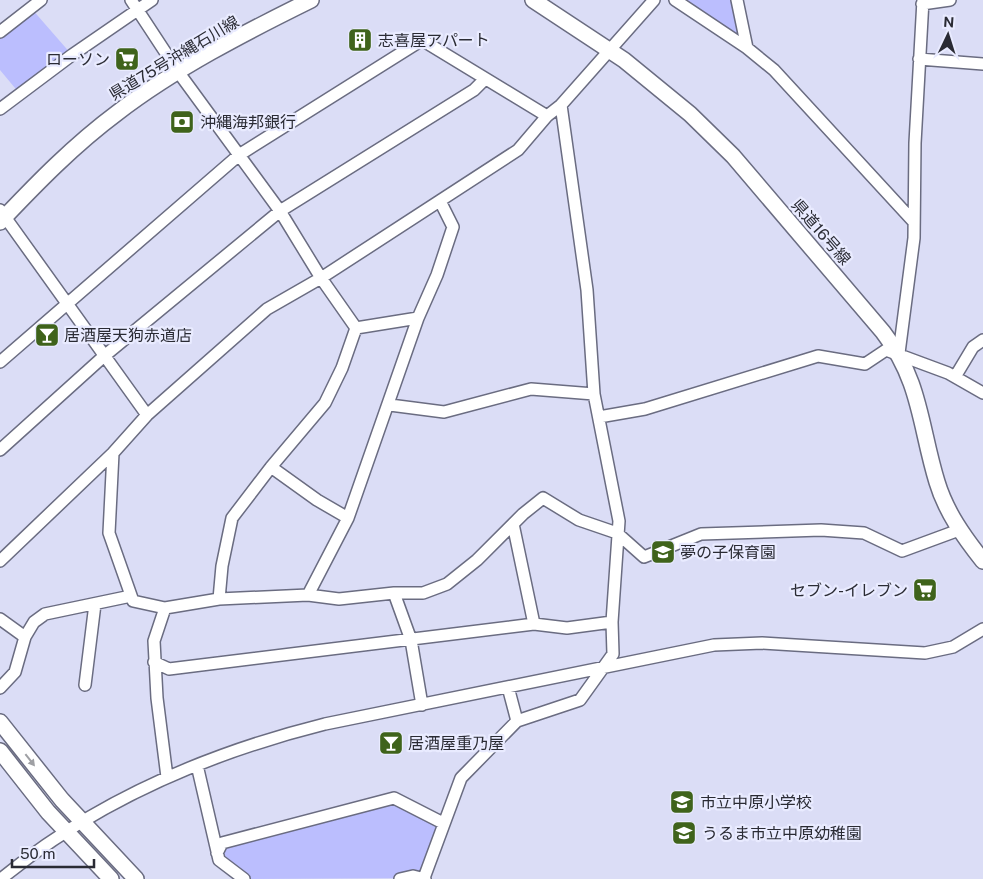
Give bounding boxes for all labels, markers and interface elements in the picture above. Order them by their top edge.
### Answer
north arrow [923,10,973,60]
street label: 県道75号沖縄石川線 [106,12,242,104]
text: N [943,14,955,30]
building icon: 志喜屋アパート [347,27,373,53]
place label: 志喜屋アパート [378,31,490,50]
supermarket icon: ローソン [114,46,140,72]
place label: ローソン [46,50,110,69]
bank icon: 沖縄海邦銀行 [169,109,195,135]
place label: 沖縄海邦銀行 [200,113,296,132]
street label: 県道16号線 [787,195,855,269]
bar icon: 居酒屋天狗赤道店 [34,322,60,348]
place label: 居酒屋天狗赤道店 [64,326,192,345]
school or university icon: 夢の子保育園 [650,539,676,565]
place label: 夢の子保育園 [680,543,776,562]
supermarket icon: セブン-イレブン [912,577,938,603]
place label: セブン-イレブン [790,581,908,600]
bar icon: 居酒屋重乃屋 [378,730,404,756]
place label: 居酒屋重乃屋 [408,734,504,753]
one-way arrow [25,754,36,767]
school or university icon: 市立中原小学校 [669,789,695,815]
place label: 市立中原小学校 [700,793,812,812]
school or university icon: うるま市立中原幼稚園 [671,820,697,846]
place label: うるま市立中原幼稚園 [702,824,862,843]
scale bar [12,836,95,868]
text: 50 m [20,845,55,862]

